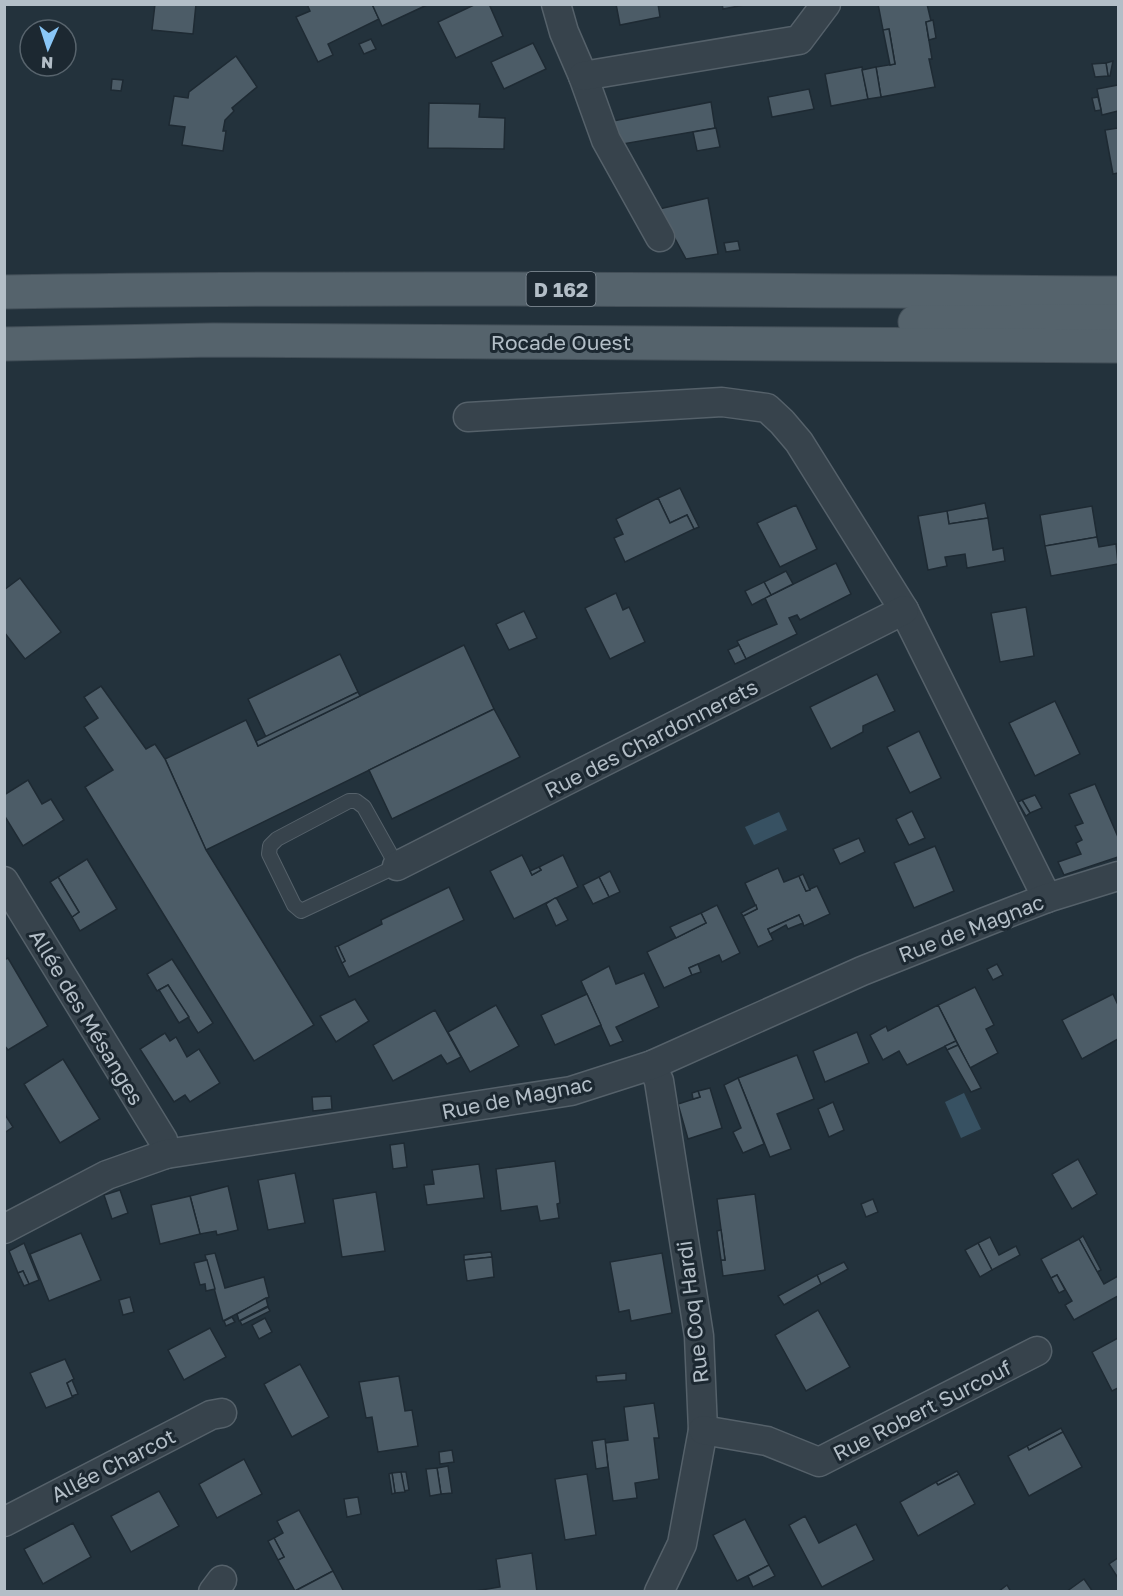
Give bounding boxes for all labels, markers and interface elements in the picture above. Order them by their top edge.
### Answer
north arrow [18,18,78,78]
text: N [41,53,54,73]
road number: D 162 [526,272,596,306]
street label: Rocade Ouest [491,329,631,355]
street label: Rue des Chardonnerets [540,673,762,803]
street label: Rue de Magnac [895,888,1047,968]
street label: Allée des Mésanges [24,924,150,1110]
street label: Rue de Magnac [439,1070,595,1124]
street label: Rue Coq Hardi [670,1239,714,1385]
street label: Rue Robert Surcouf [829,1354,1016,1466]
street label: Allée Charcot [47,1423,179,1507]

